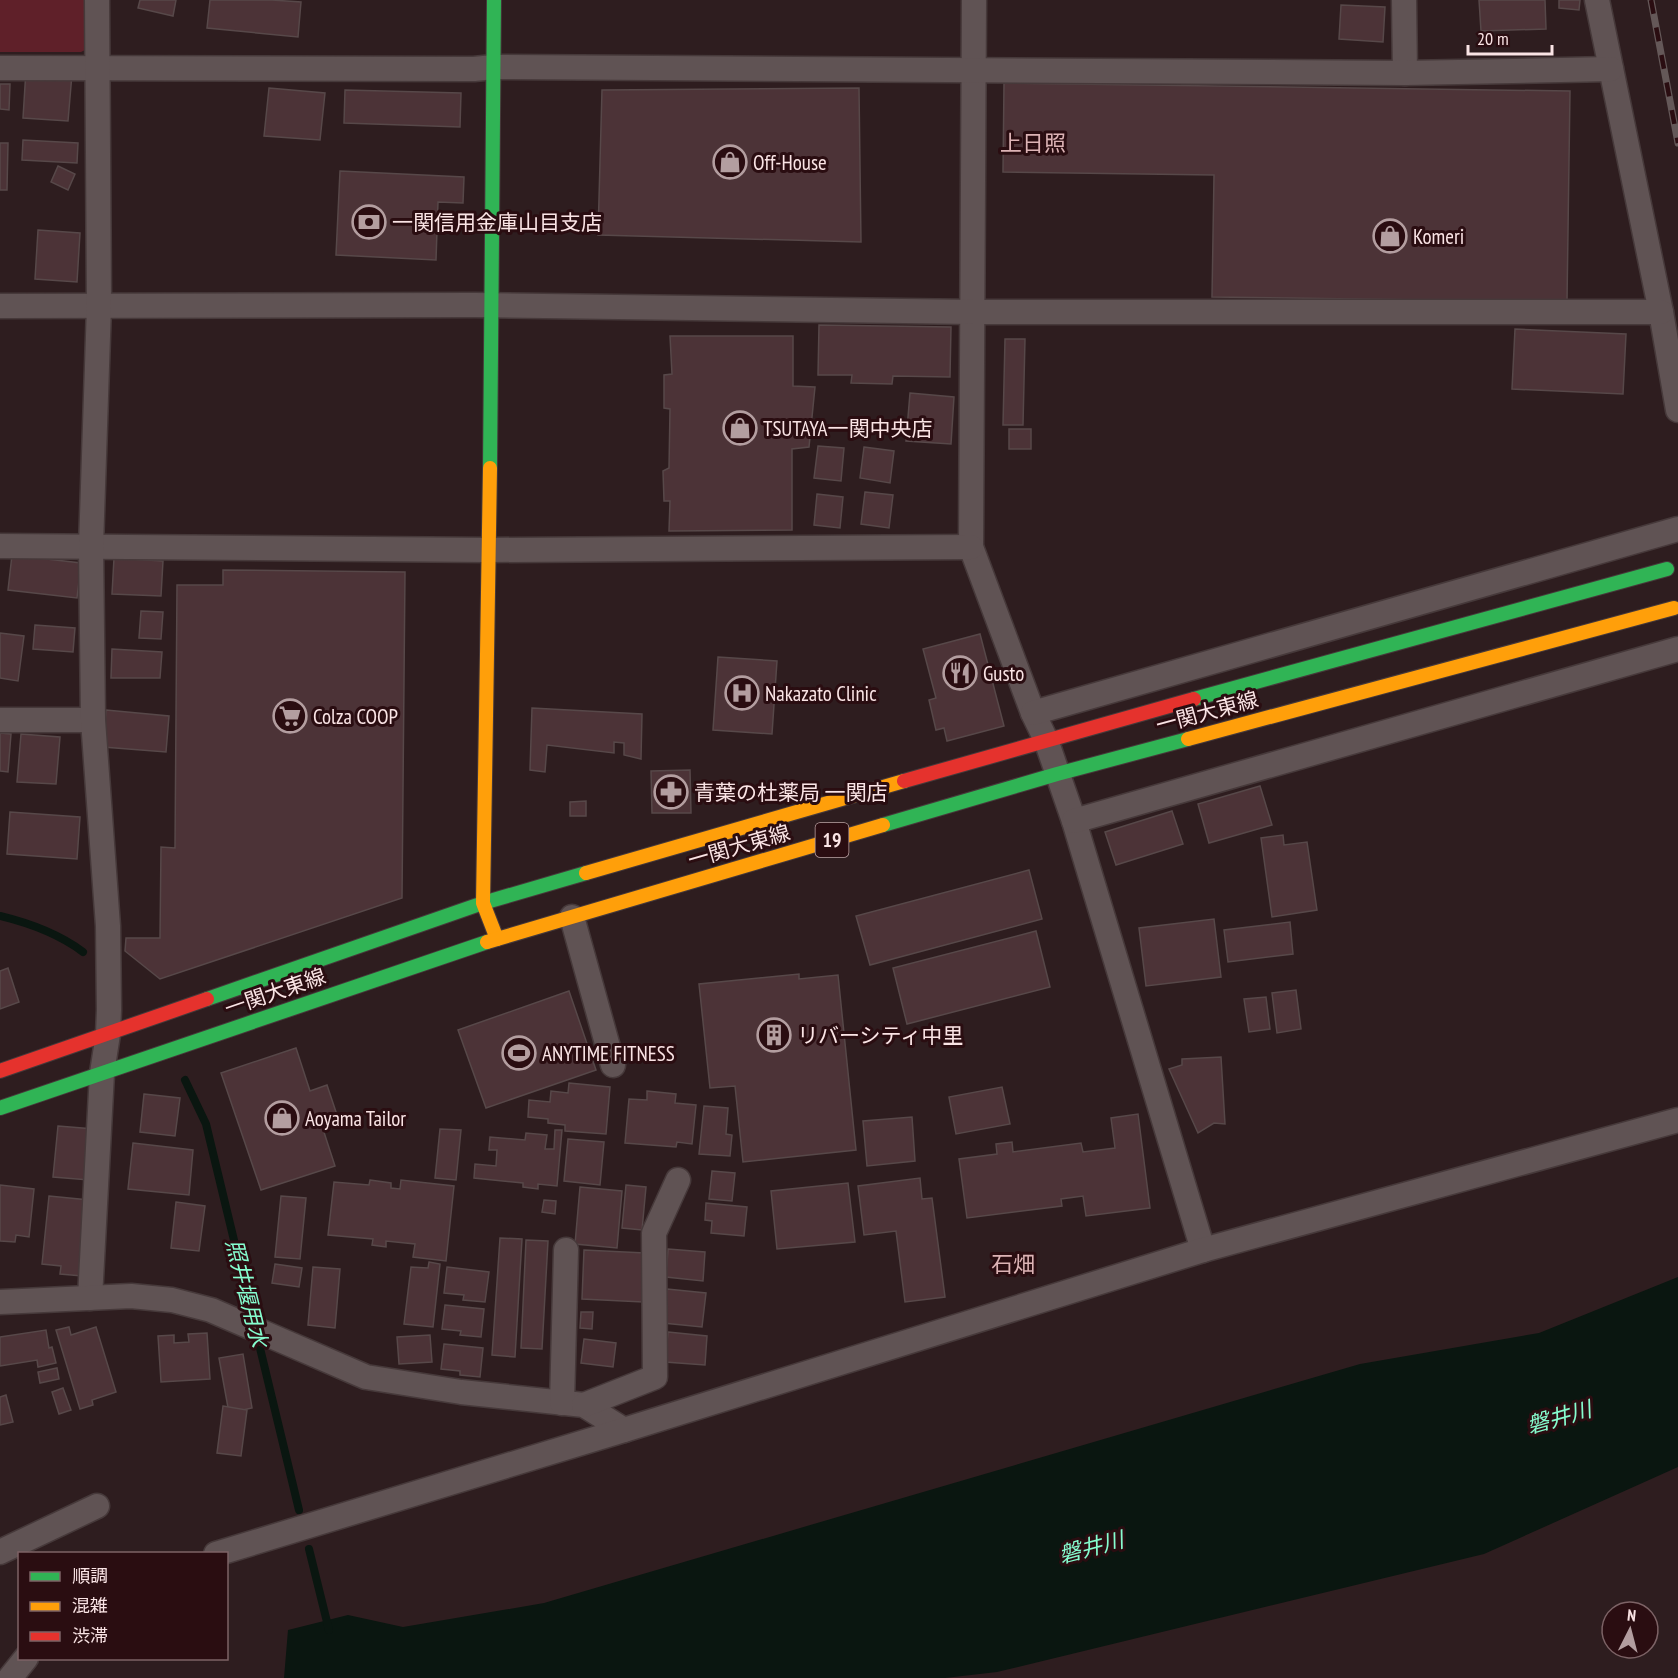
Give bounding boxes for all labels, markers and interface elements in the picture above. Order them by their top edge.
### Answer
scale bar [1468,18,1552,56]
text: 20 m [1477,27,1509,50]
district label: 上日照 [1000,129,1066,157]
shop icon: Off-House [712,144,748,180]
place label: Off-House [753,149,827,176]
bank icon: 一関信用金庫山目支店 [351,204,387,240]
place label: 一関信用金庫山目支店 [392,209,602,236]
shop icon: Komeri [1372,218,1408,254]
place label: Komeri [1413,223,1464,250]
shop icon: TSUTAYA一関中央店 [722,410,758,446]
place label: TSUTAYA一関中央店 [763,415,933,442]
restaurant icon: Gusto [942,655,978,691]
place label: Gusto [983,660,1024,687]
hospital icon: Nakazato Clinic [724,675,760,711]
place label: Nakazato Clinic [765,680,877,707]
street label: 一関大東線 [1153,685,1261,739]
supermarket icon: Colza COOP [272,698,308,734]
place label: Colza COOP [313,703,398,730]
pharmacy icon: 青葉の杜薬局 一関店 [653,774,689,810]
place label: 青葉の杜薬局 一関店 [694,779,887,806]
street label: 一関大東線 [685,819,793,873]
road number: 19 [816,823,848,857]
street label: 一関大東線 [221,962,329,1022]
building icon: リバーシティ中里 [756,1017,792,1053]
place label: リバーシティ中里 [797,1022,963,1049]
sports icon: ANYTIME FITNESS [501,1035,537,1071]
place label: ANYTIME FITNESS [542,1040,675,1067]
shop icon: Aoyama Tailor [264,1100,300,1136]
place label: Aoyama Tailor [305,1105,406,1132]
water label: 照井堰用水 [220,1236,274,1352]
district label: 石畑 [991,1250,1035,1278]
water label: 磐井川 [1523,1394,1596,1440]
water label: 磐井川 [1055,1524,1128,1569]
legend [18,1552,228,1660]
text: 順調 [72,1564,108,1587]
text: 混雑 [72,1594,108,1617]
north arrow [1600,1600,1660,1660]
text: N [1626,1605,1637,1625]
text: 渋滞 [72,1624,108,1647]

